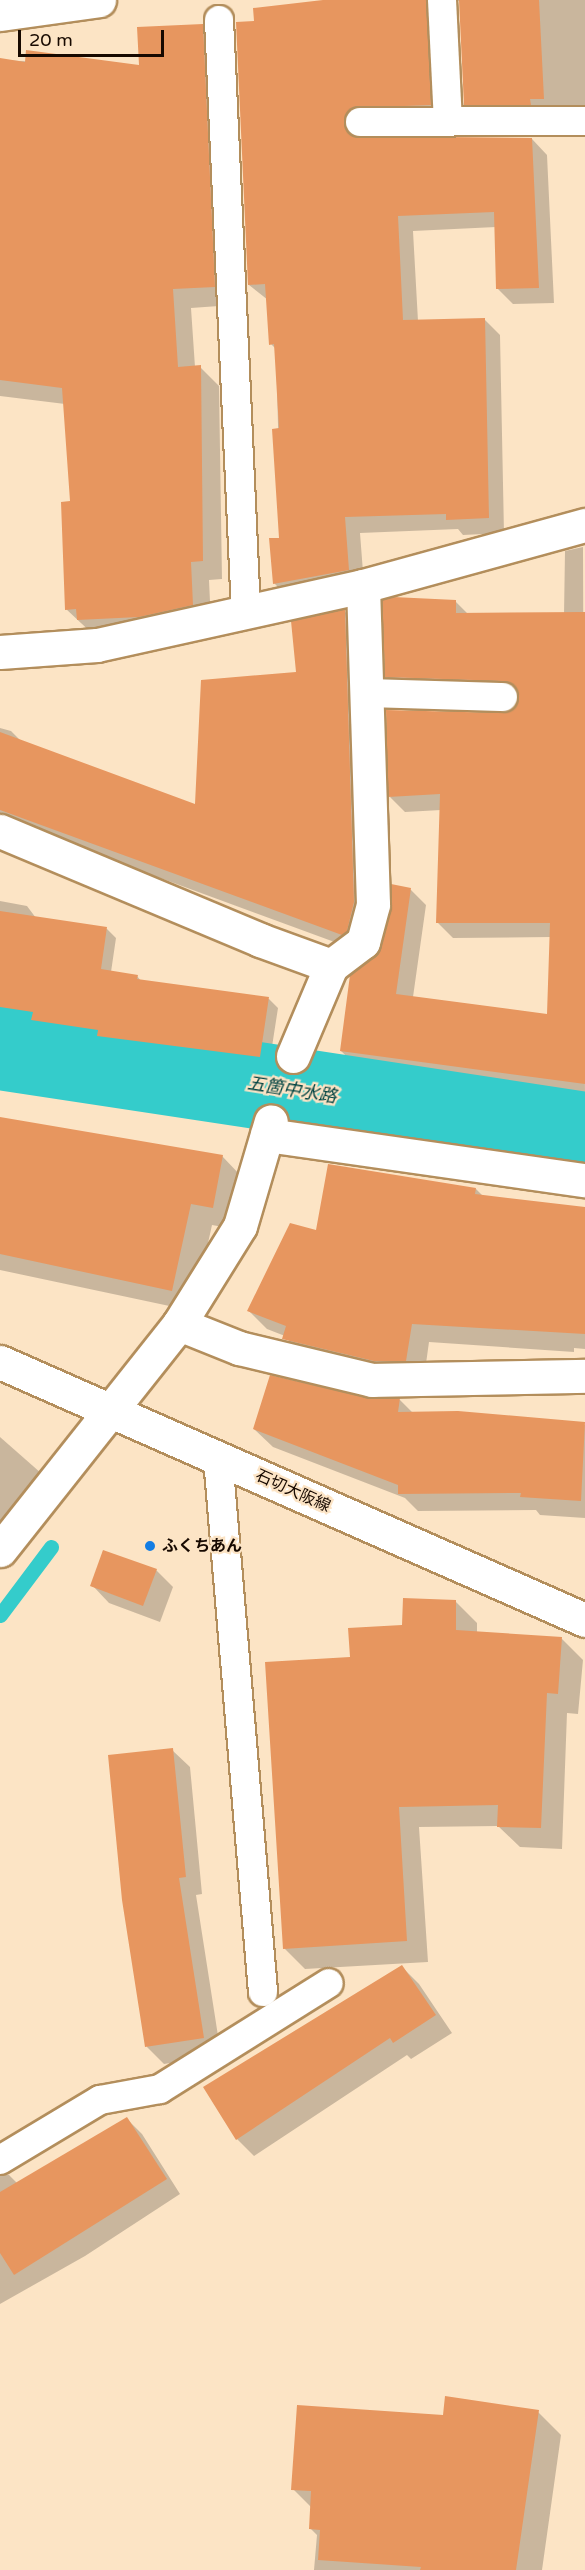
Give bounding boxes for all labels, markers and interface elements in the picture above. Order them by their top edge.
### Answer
scale bar [21,18,166,56]
text: 20 m [29,29,73,51]
water label: 五箇中水路 [246,1072,338,1108]
street label: 石切大阪線 [253,1466,333,1516]
place label: ふくちあん [162,1536,242,1556]
marker: ふくちあん [143,1539,157,1553]

